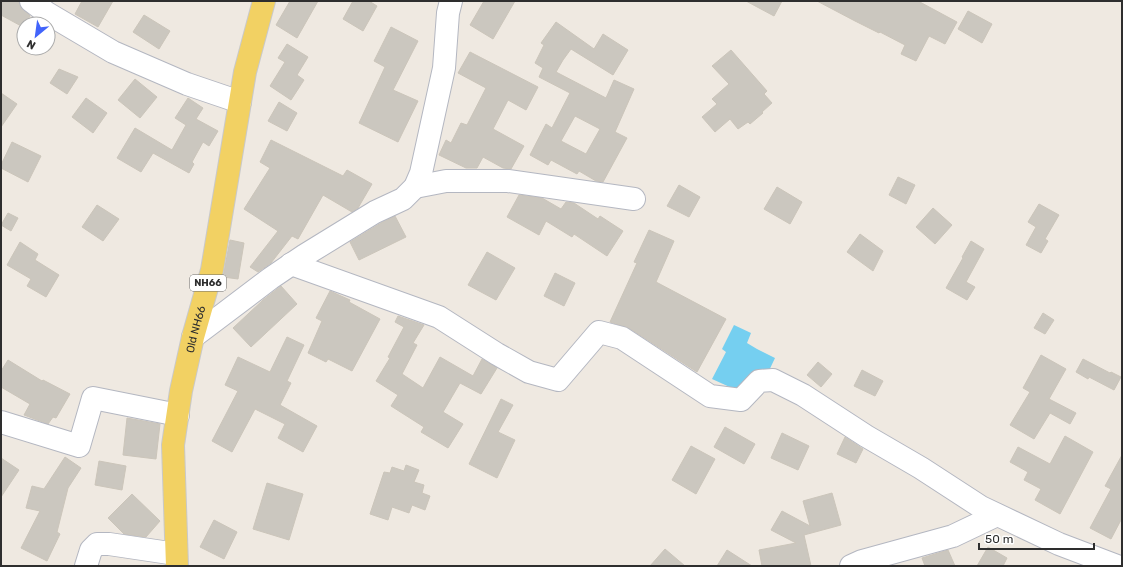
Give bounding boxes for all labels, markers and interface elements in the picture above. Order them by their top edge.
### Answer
north arrow [16,16,56,56]
text: N [25,37,38,52]
road number: NH66 [190,275,226,291]
street label: Old NH66 [183,304,208,354]
scale bar [979,525,1094,551]
text: 50 m [985,532,1013,546]

